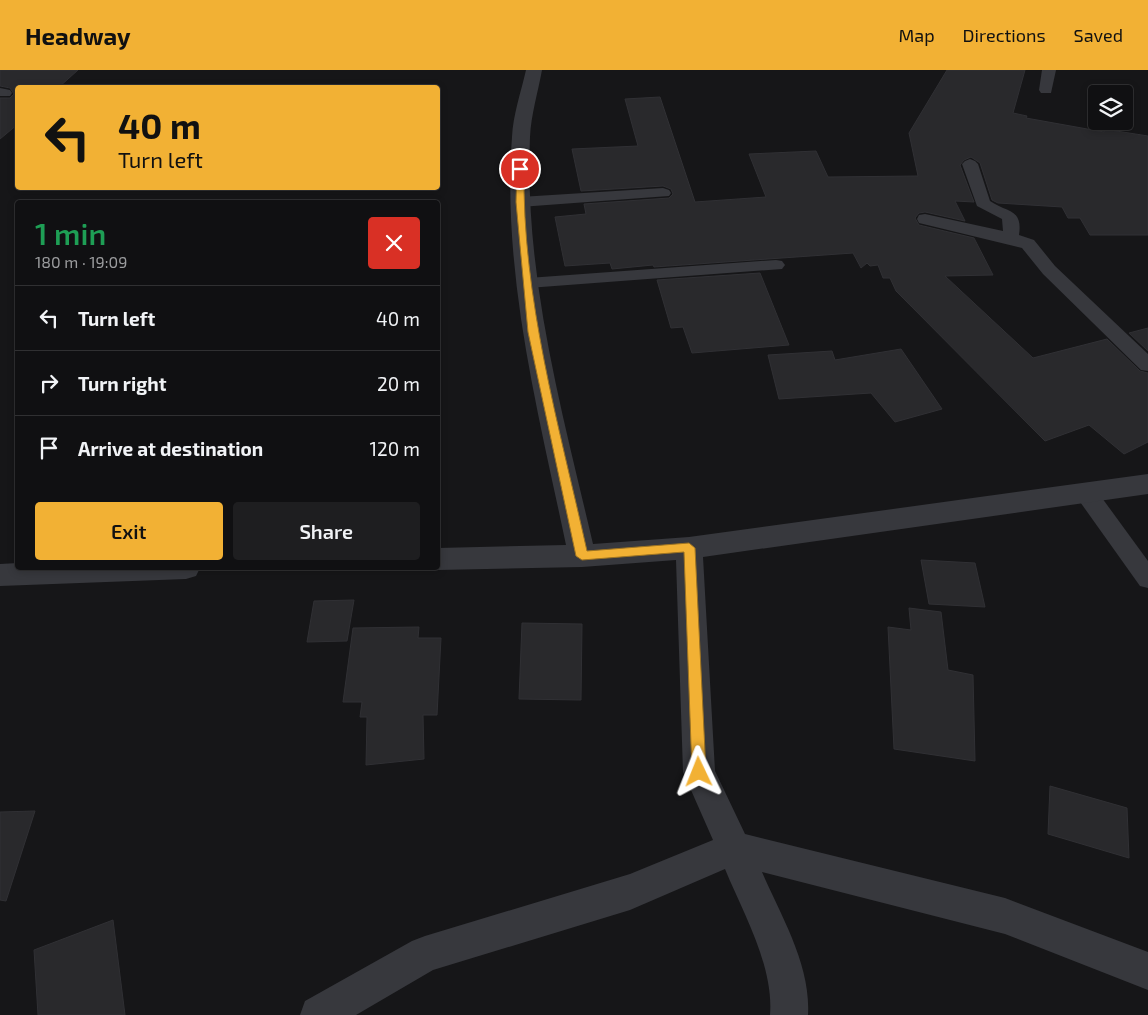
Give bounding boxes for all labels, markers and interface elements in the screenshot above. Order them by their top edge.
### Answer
text: Headway [25,21,131,50]
text: Map [898,24,935,46]
text: Directions [963,24,1046,46]
text: Saved [1074,24,1123,46]
map controls [1088,85,1133,130]
button: layers [1088,85,1133,130]
text: 40 m [118,104,201,146]
icon: left [35,105,100,170]
text: Turn left [118,146,203,172]
pin [499,148,541,190]
icon: arrive [506,155,534,183]
text: 1 min [35,215,106,251]
button: close [368,217,420,269]
text: 180 m · 19:09 [35,252,127,271]
icon: left [35,304,63,332]
text: Turn left [78,307,155,330]
text: 40 m [376,307,420,330]
icon: right [35,369,63,397]
text: Turn right [78,372,166,395]
text: 20 m [377,372,420,395]
icon: arrive [35,434,63,462]
text: Arrive at destination [78,437,263,460]
text: 120 m [369,437,420,460]
button: Exit [35,502,223,560]
button: Share [233,502,420,560]
position arrow [672,745,724,797]

